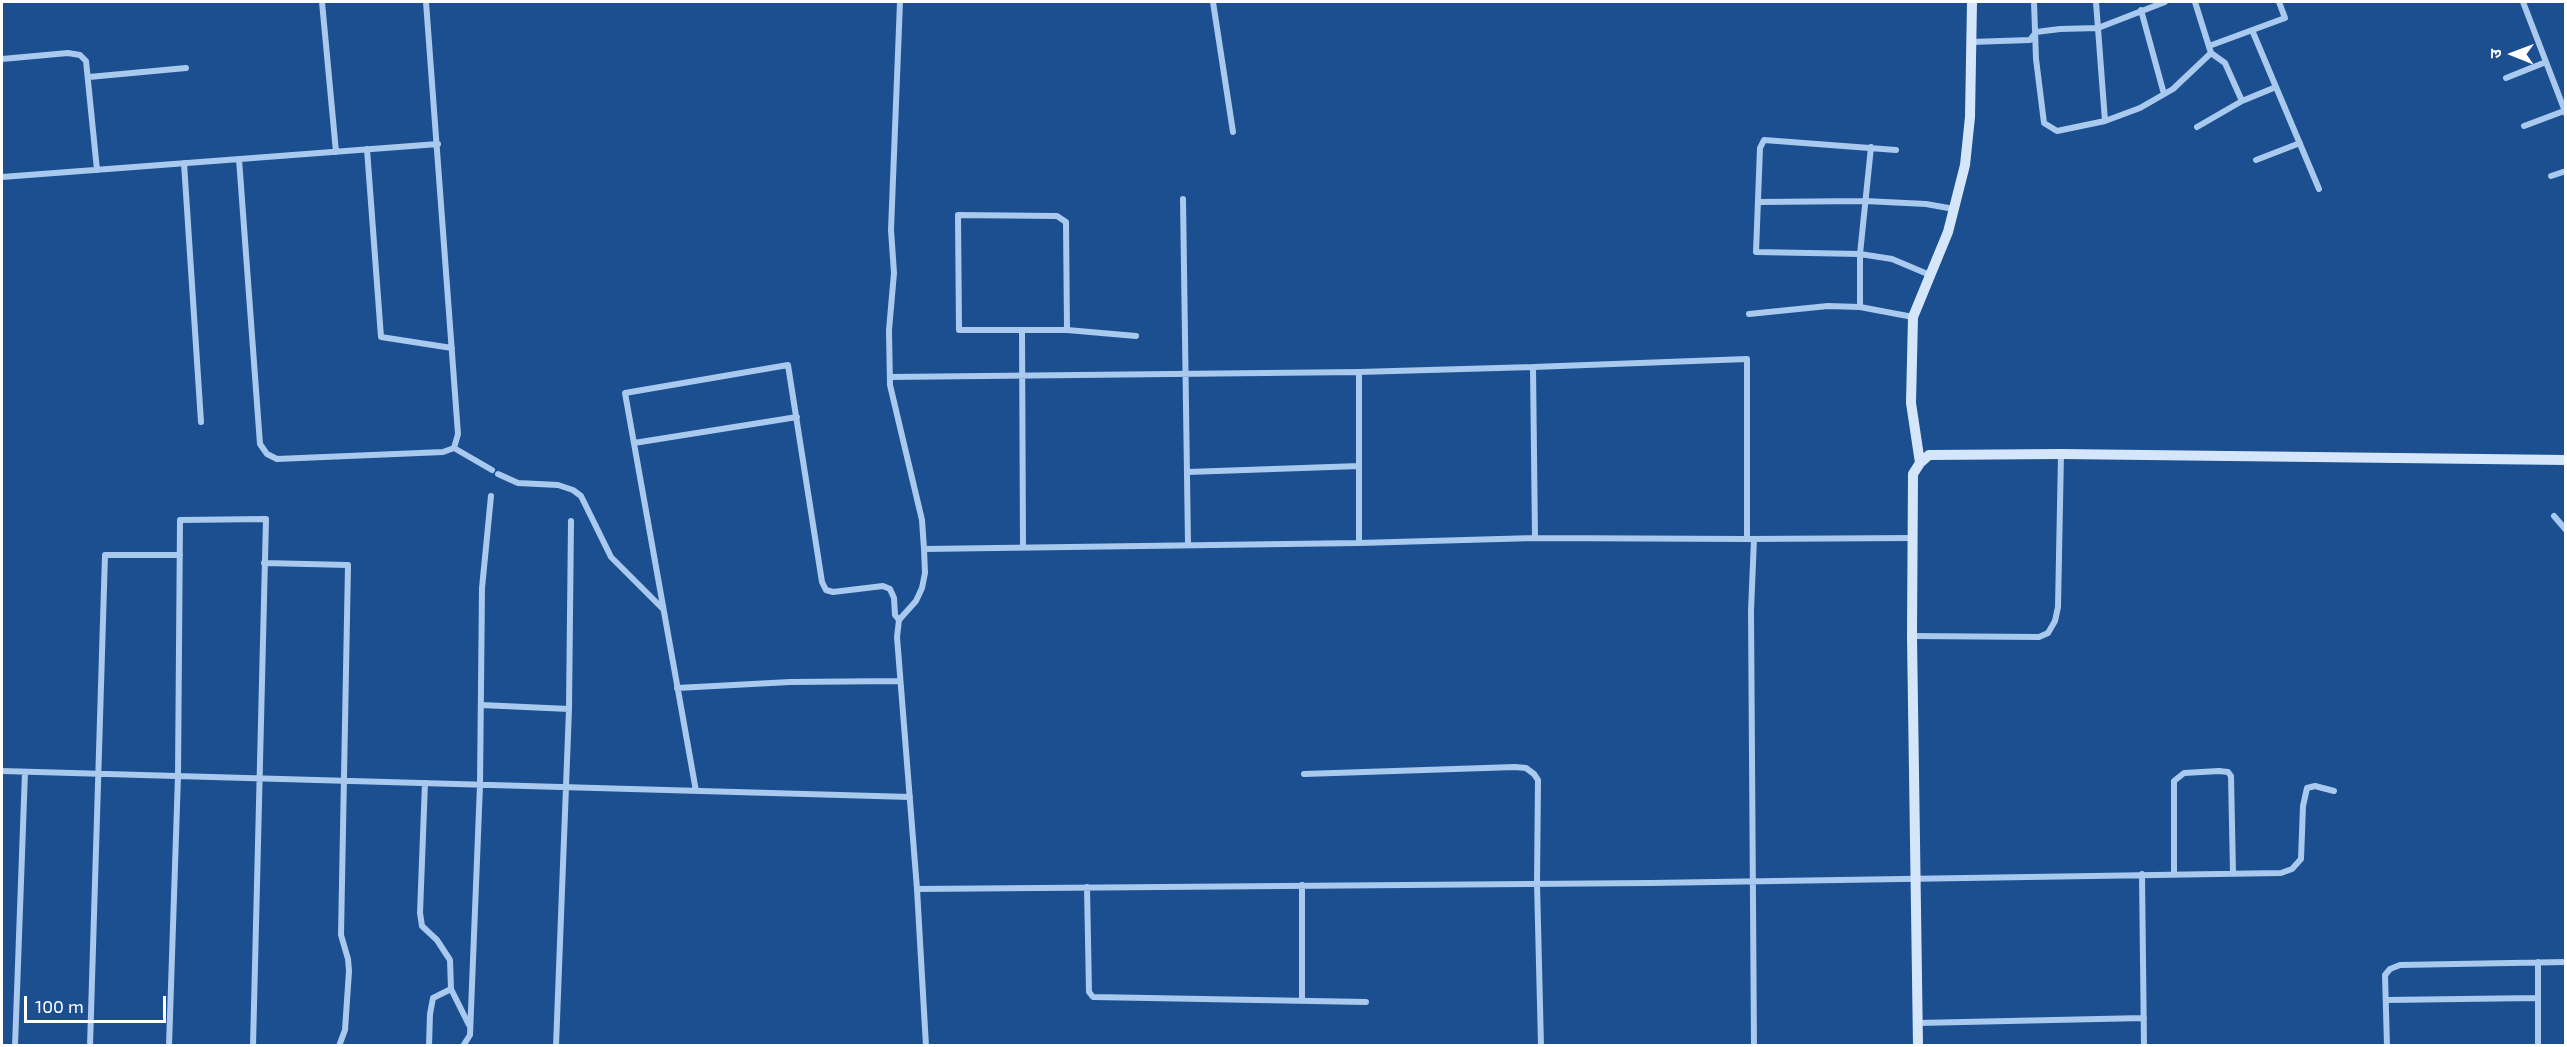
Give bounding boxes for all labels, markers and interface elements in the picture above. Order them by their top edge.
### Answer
north arrow [2483,24,2543,84]
text: उ [2485,49,2504,59]
scale bar [27,984,170,1022]
text: 100 m [35,995,84,1017]

